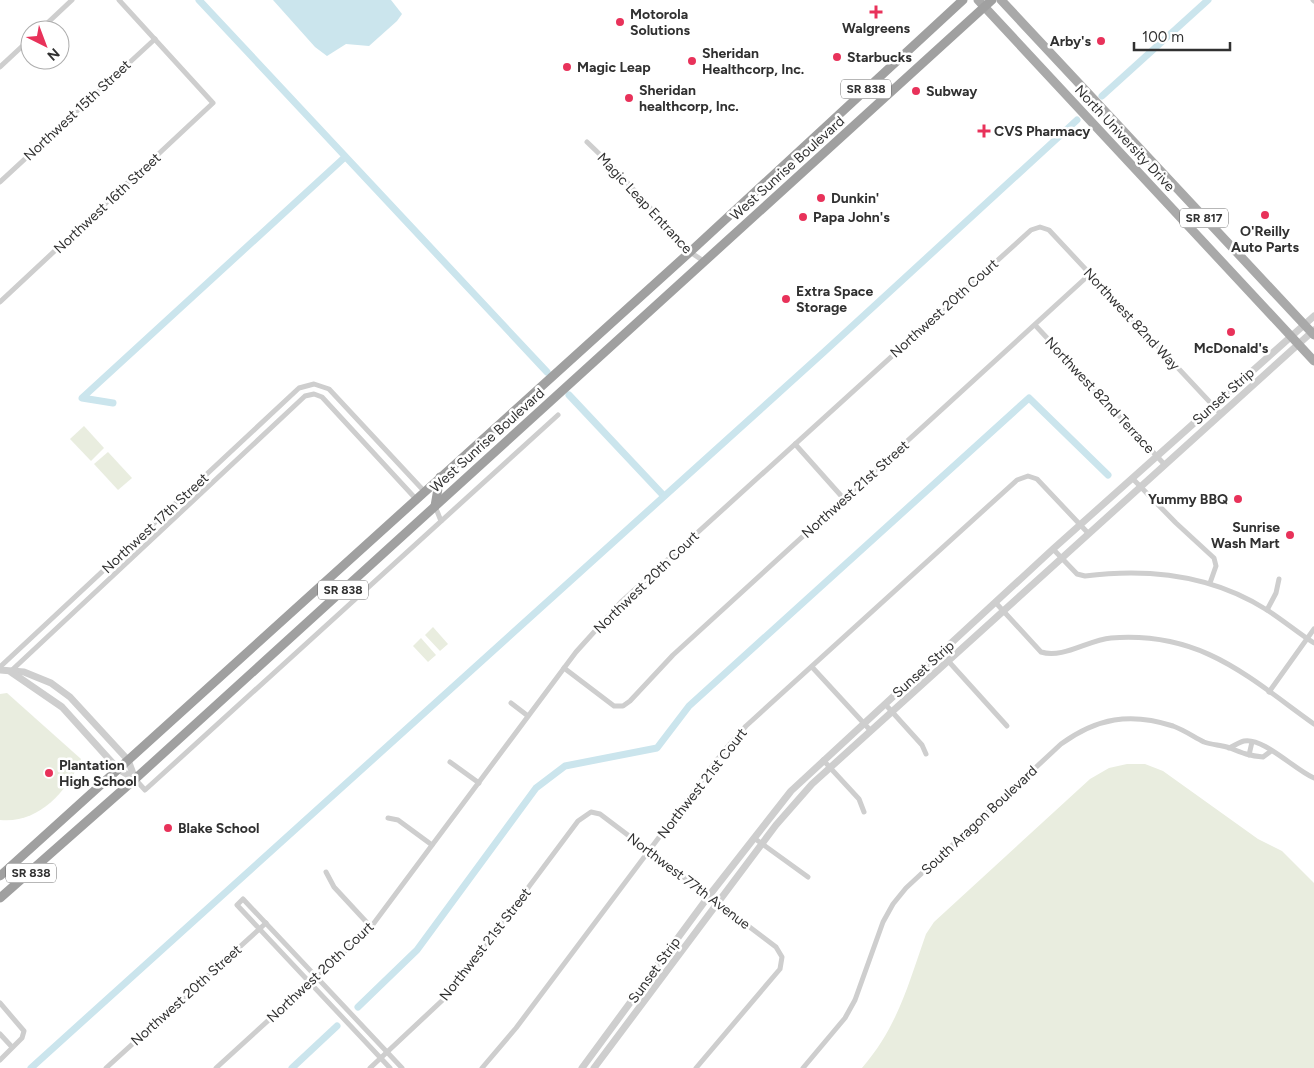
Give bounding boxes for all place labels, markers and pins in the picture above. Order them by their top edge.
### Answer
place label: Motorola Solutions [630,6,690,39]
marker: Walgreens [870,6,882,18]
marker: Motorola Solutions [614,16,626,28]
place label: Walgreens [842,20,910,37]
place label: Arby's [1050,33,1091,50]
marker: Arby's [1095,35,1107,47]
place label: Sheridan Healthcorp, Inc. [702,45,804,78]
place label: Starbucks [847,49,912,66]
marker: Starbucks [831,51,843,63]
marker: Sheridan Healthcorp, Inc. [686,55,698,67]
place label: Magic Leap [577,59,651,76]
marker: Magic Leap [561,61,573,73]
place label: Sheridan healthcorp, Inc. [639,82,739,115]
place label: Subway [926,83,978,100]
marker: Subway [910,85,922,97]
marker: Sheridan healthcorp, Inc. [623,92,635,104]
place label: CVS Pharmacy [994,123,1091,140]
marker: CVS Pharmacy [978,125,990,137]
place label: Dunkin' [831,190,879,207]
marker: Dunkin' [815,192,827,204]
place label: Papa John's [813,209,890,226]
marker: O'Reilly Auto Parts [1259,209,1271,221]
marker: Papa John's [797,211,809,223]
place label: O'Reilly Auto Parts [1231,223,1300,256]
place label: Extra Space Storage [796,283,873,316]
marker: Extra Space Storage [780,293,792,305]
marker: McDonald's [1225,326,1237,338]
place label: McDonald's [1194,340,1269,357]
place label: Yummy BBQ [1148,491,1228,508]
marker: Yummy BBQ [1232,493,1244,505]
place label: Sunrise Wash Mart [1211,519,1280,552]
marker: Sunrise Wash Mart [1284,529,1296,541]
place label: Plantation High School [59,757,137,790]
marker: Plantation High School [43,767,55,779]
place label: Blake School [178,820,260,837]
marker: Blake School [162,822,174,834]

